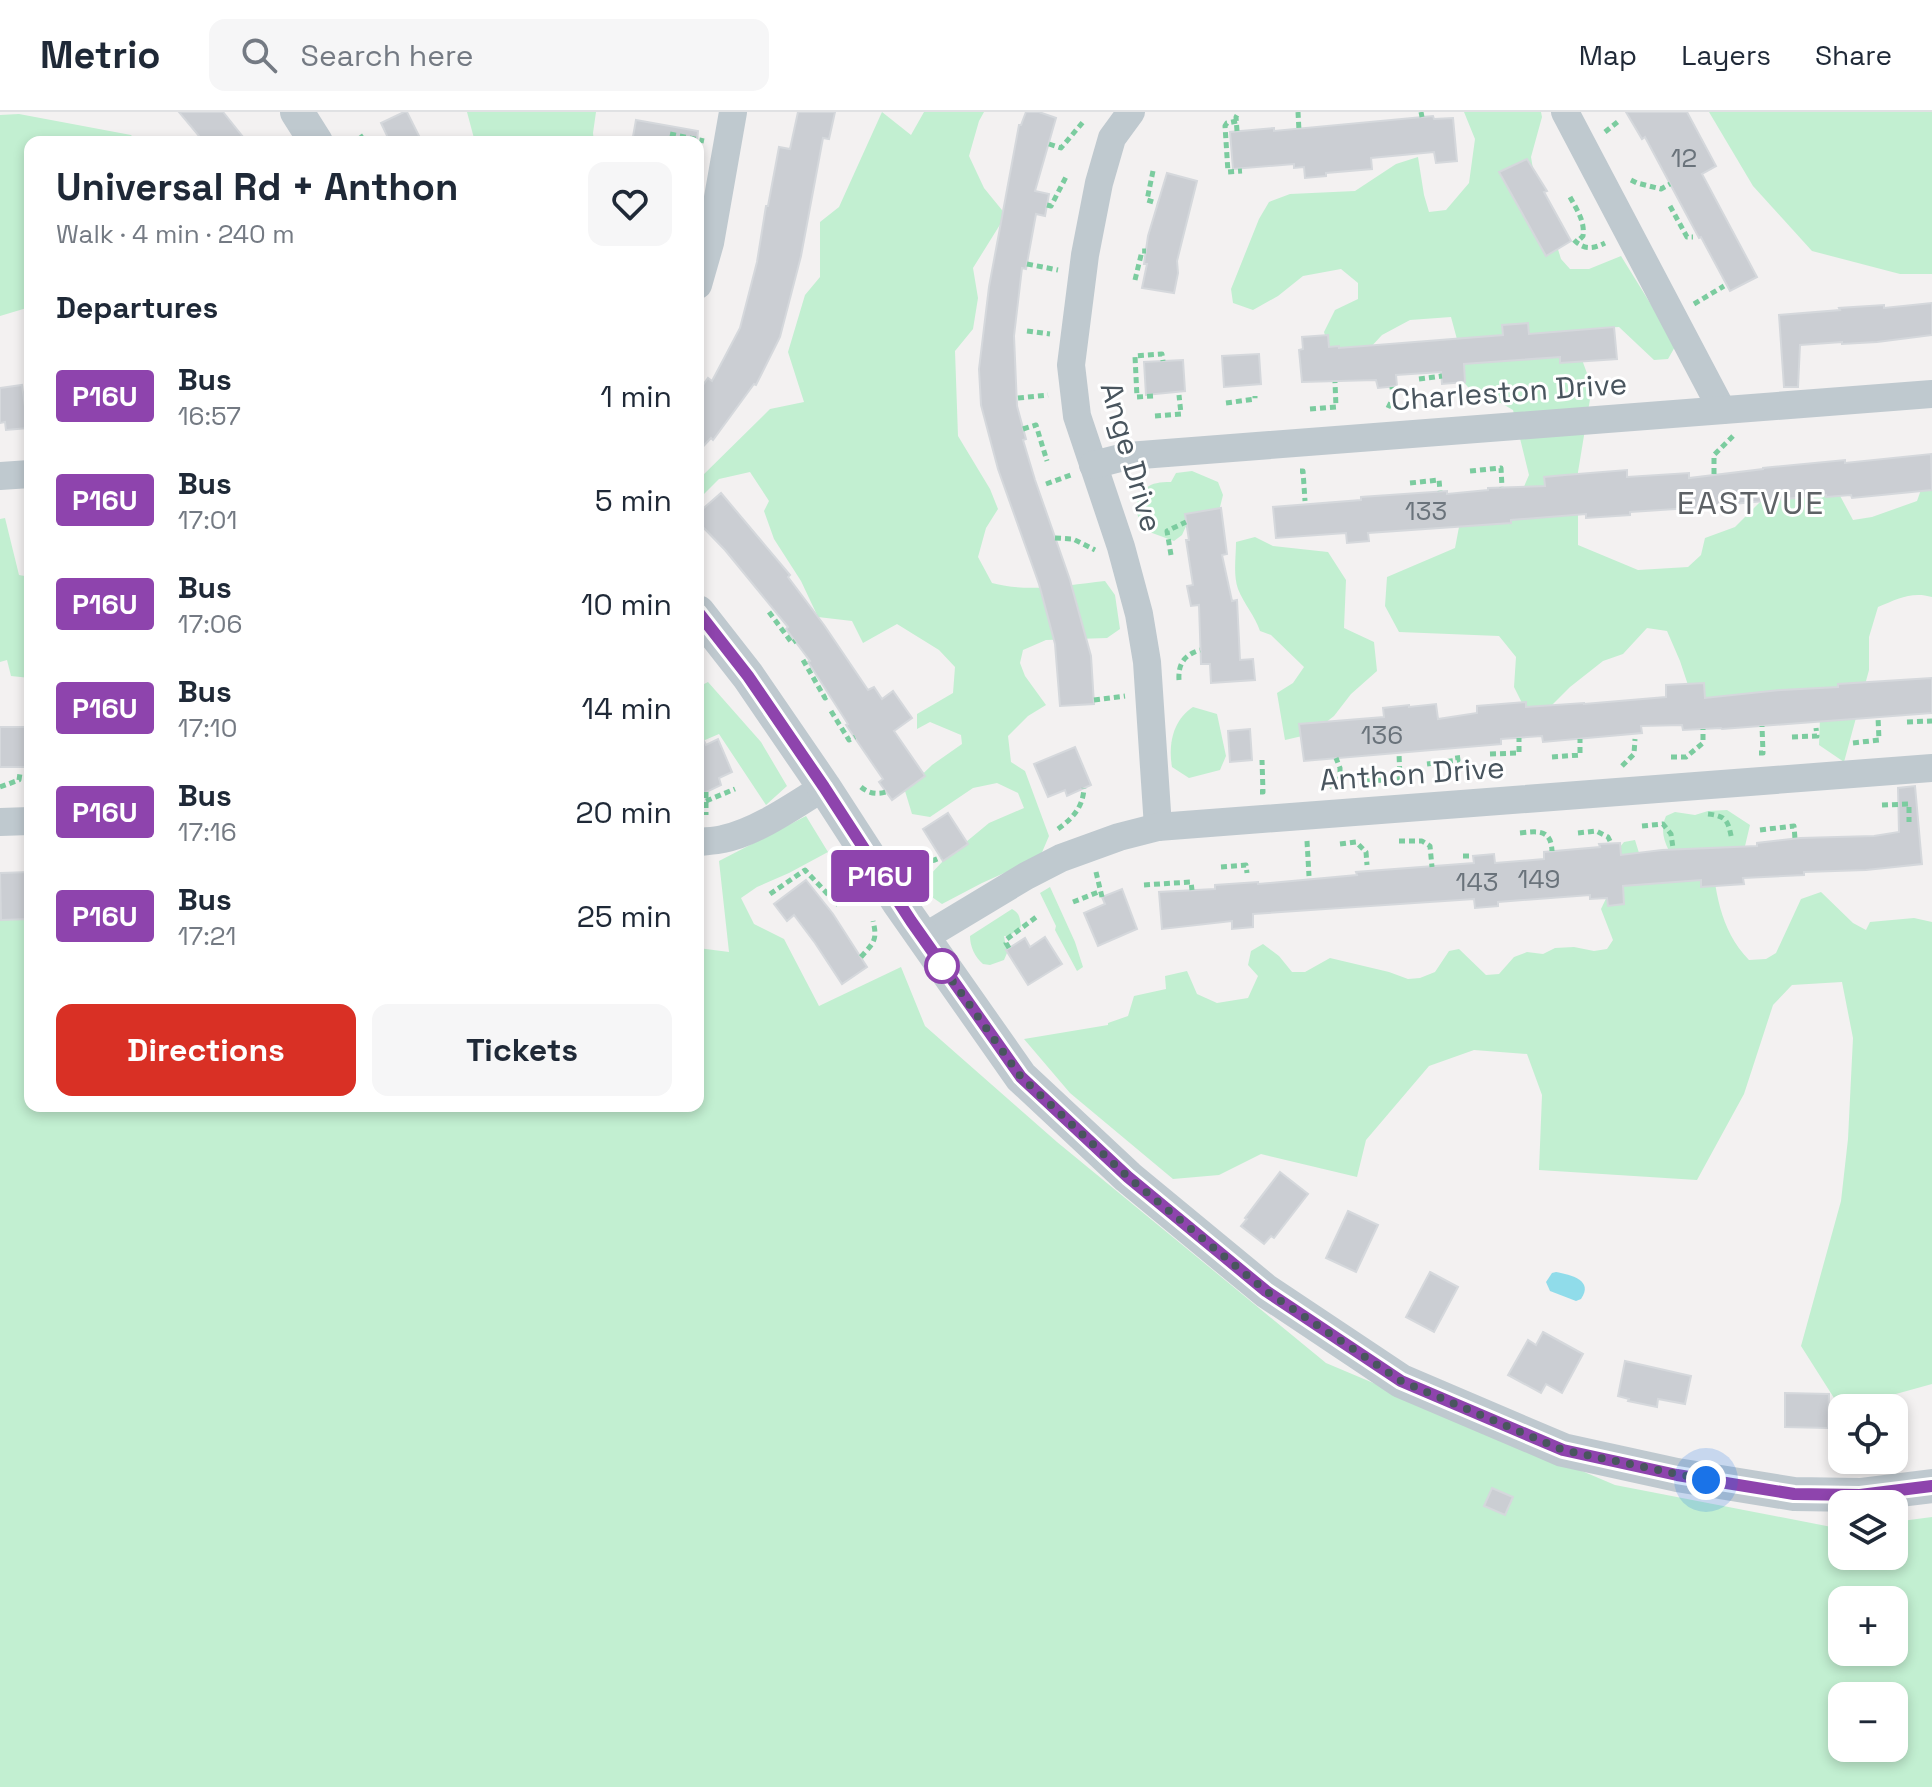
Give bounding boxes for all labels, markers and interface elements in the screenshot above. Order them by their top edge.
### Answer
search box [209,19,769,91]
text: Metrio [40,31,161,79]
icon: search [237,33,281,77]
text: Search here [301,36,473,75]
text: Map [1579,37,1637,73]
text: Layers [1681,37,1771,73]
text: Share [1815,37,1892,73]
house number: 12 [1671,141,1697,175]
button: heart [588,162,672,246]
text: Universal Rd + Anthon [56,163,458,211]
text: Walk · 4 min · 240 m [56,217,295,251]
text: Departures [56,288,218,327]
text: Bus [178,360,232,399]
street label: Charleston Drive [1390,364,1628,419]
text: 1 min [600,377,672,416]
text: P16U [72,378,138,414]
street label: Ange Drive [1092,378,1171,536]
text: 16:57 [178,399,241,433]
text: Bus [178,464,232,503]
text: 5 min [595,481,672,520]
text: P16U [72,482,138,518]
district label: EASTVUE [1677,483,1825,523]
house number: 133 [1405,494,1447,528]
text: 17:01 [178,503,237,537]
text: Bus [178,568,232,607]
text: 10 min [581,585,672,624]
text: P16U [72,586,138,622]
text: 17:06 [178,607,242,641]
text: Bus [178,672,232,711]
text: 14 min [581,689,672,728]
text: P16U [72,690,138,726]
text: 17:10 [178,711,237,745]
house number: 136 [1361,718,1403,752]
street label: Anthon Drive [1318,748,1506,799]
text: Bus [178,776,232,815]
text: 20 min [575,793,672,832]
text: P16U [72,794,138,830]
text: 17:16 [178,815,237,849]
line badge: P16U [824,850,936,902]
text: P16U [847,858,913,894]
house number: 149 [1517,862,1561,896]
house number: 143 [1456,865,1498,899]
text: Bus [178,880,232,919]
text: 25 min [577,897,672,936]
text: P16U [72,898,138,934]
text: 17:21 [178,919,236,953]
unlabelled marker [925,949,959,983]
button: Directions [56,1004,356,1096]
button: Tickets [372,1004,672,1096]
map controls [1828,1394,1908,1762]
button: locate [1828,1394,1908,1474]
your location [1686,1460,1726,1500]
button: layers [1828,1490,1908,1570]
button: + [1828,1586,1908,1666]
button: − [1828,1682,1908,1762]

